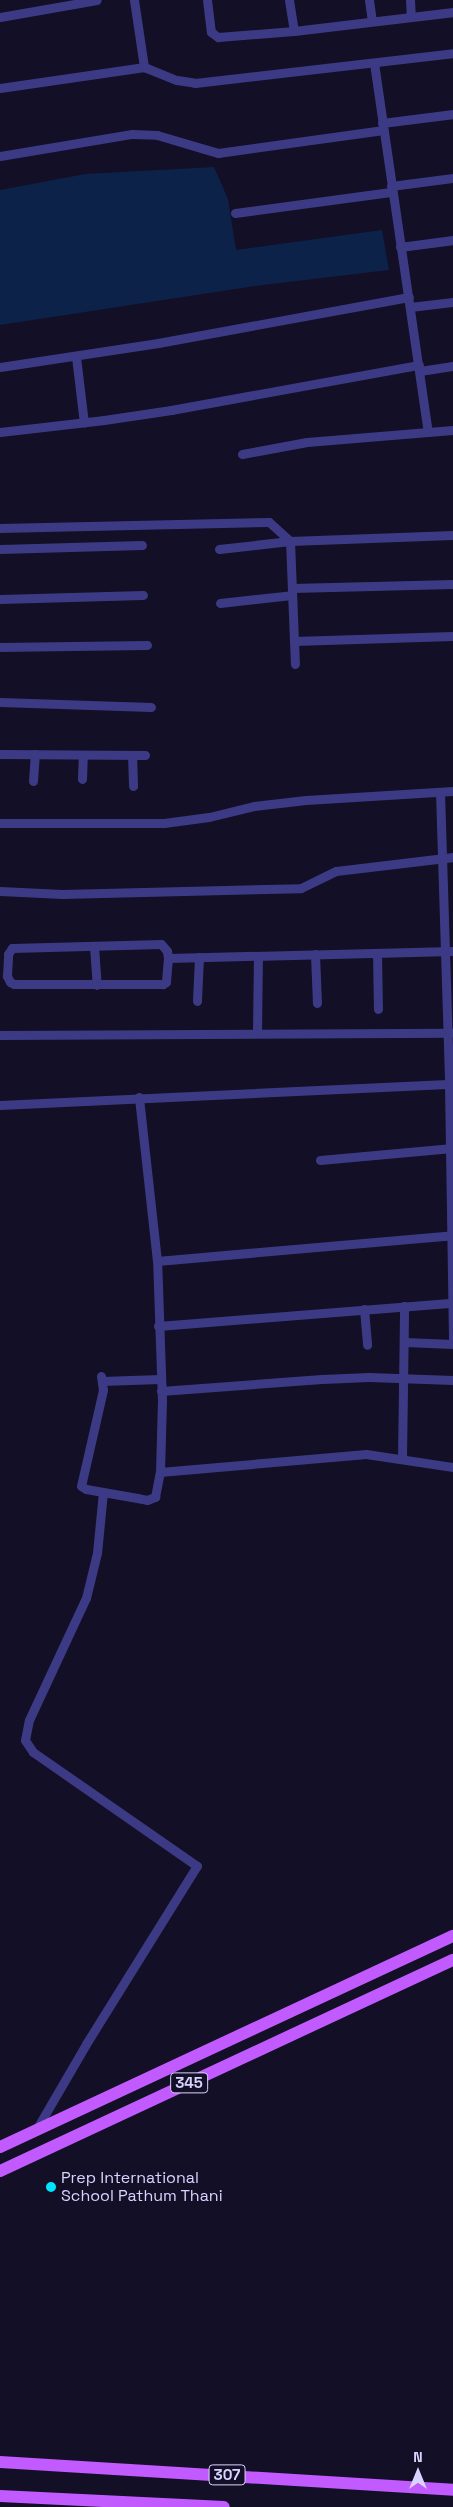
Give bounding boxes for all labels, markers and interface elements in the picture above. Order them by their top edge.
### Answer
road number: 345 [169,2070,209,2096]
place label: Prep International School Pathum Thani [61,2168,223,2206]
marker: Prep International School Pathum Thani [45,2181,57,2193]
north arrow [393,2447,443,2497]
text: N [413,2448,423,2466]
road number: 307 [208,2462,246,2488]

